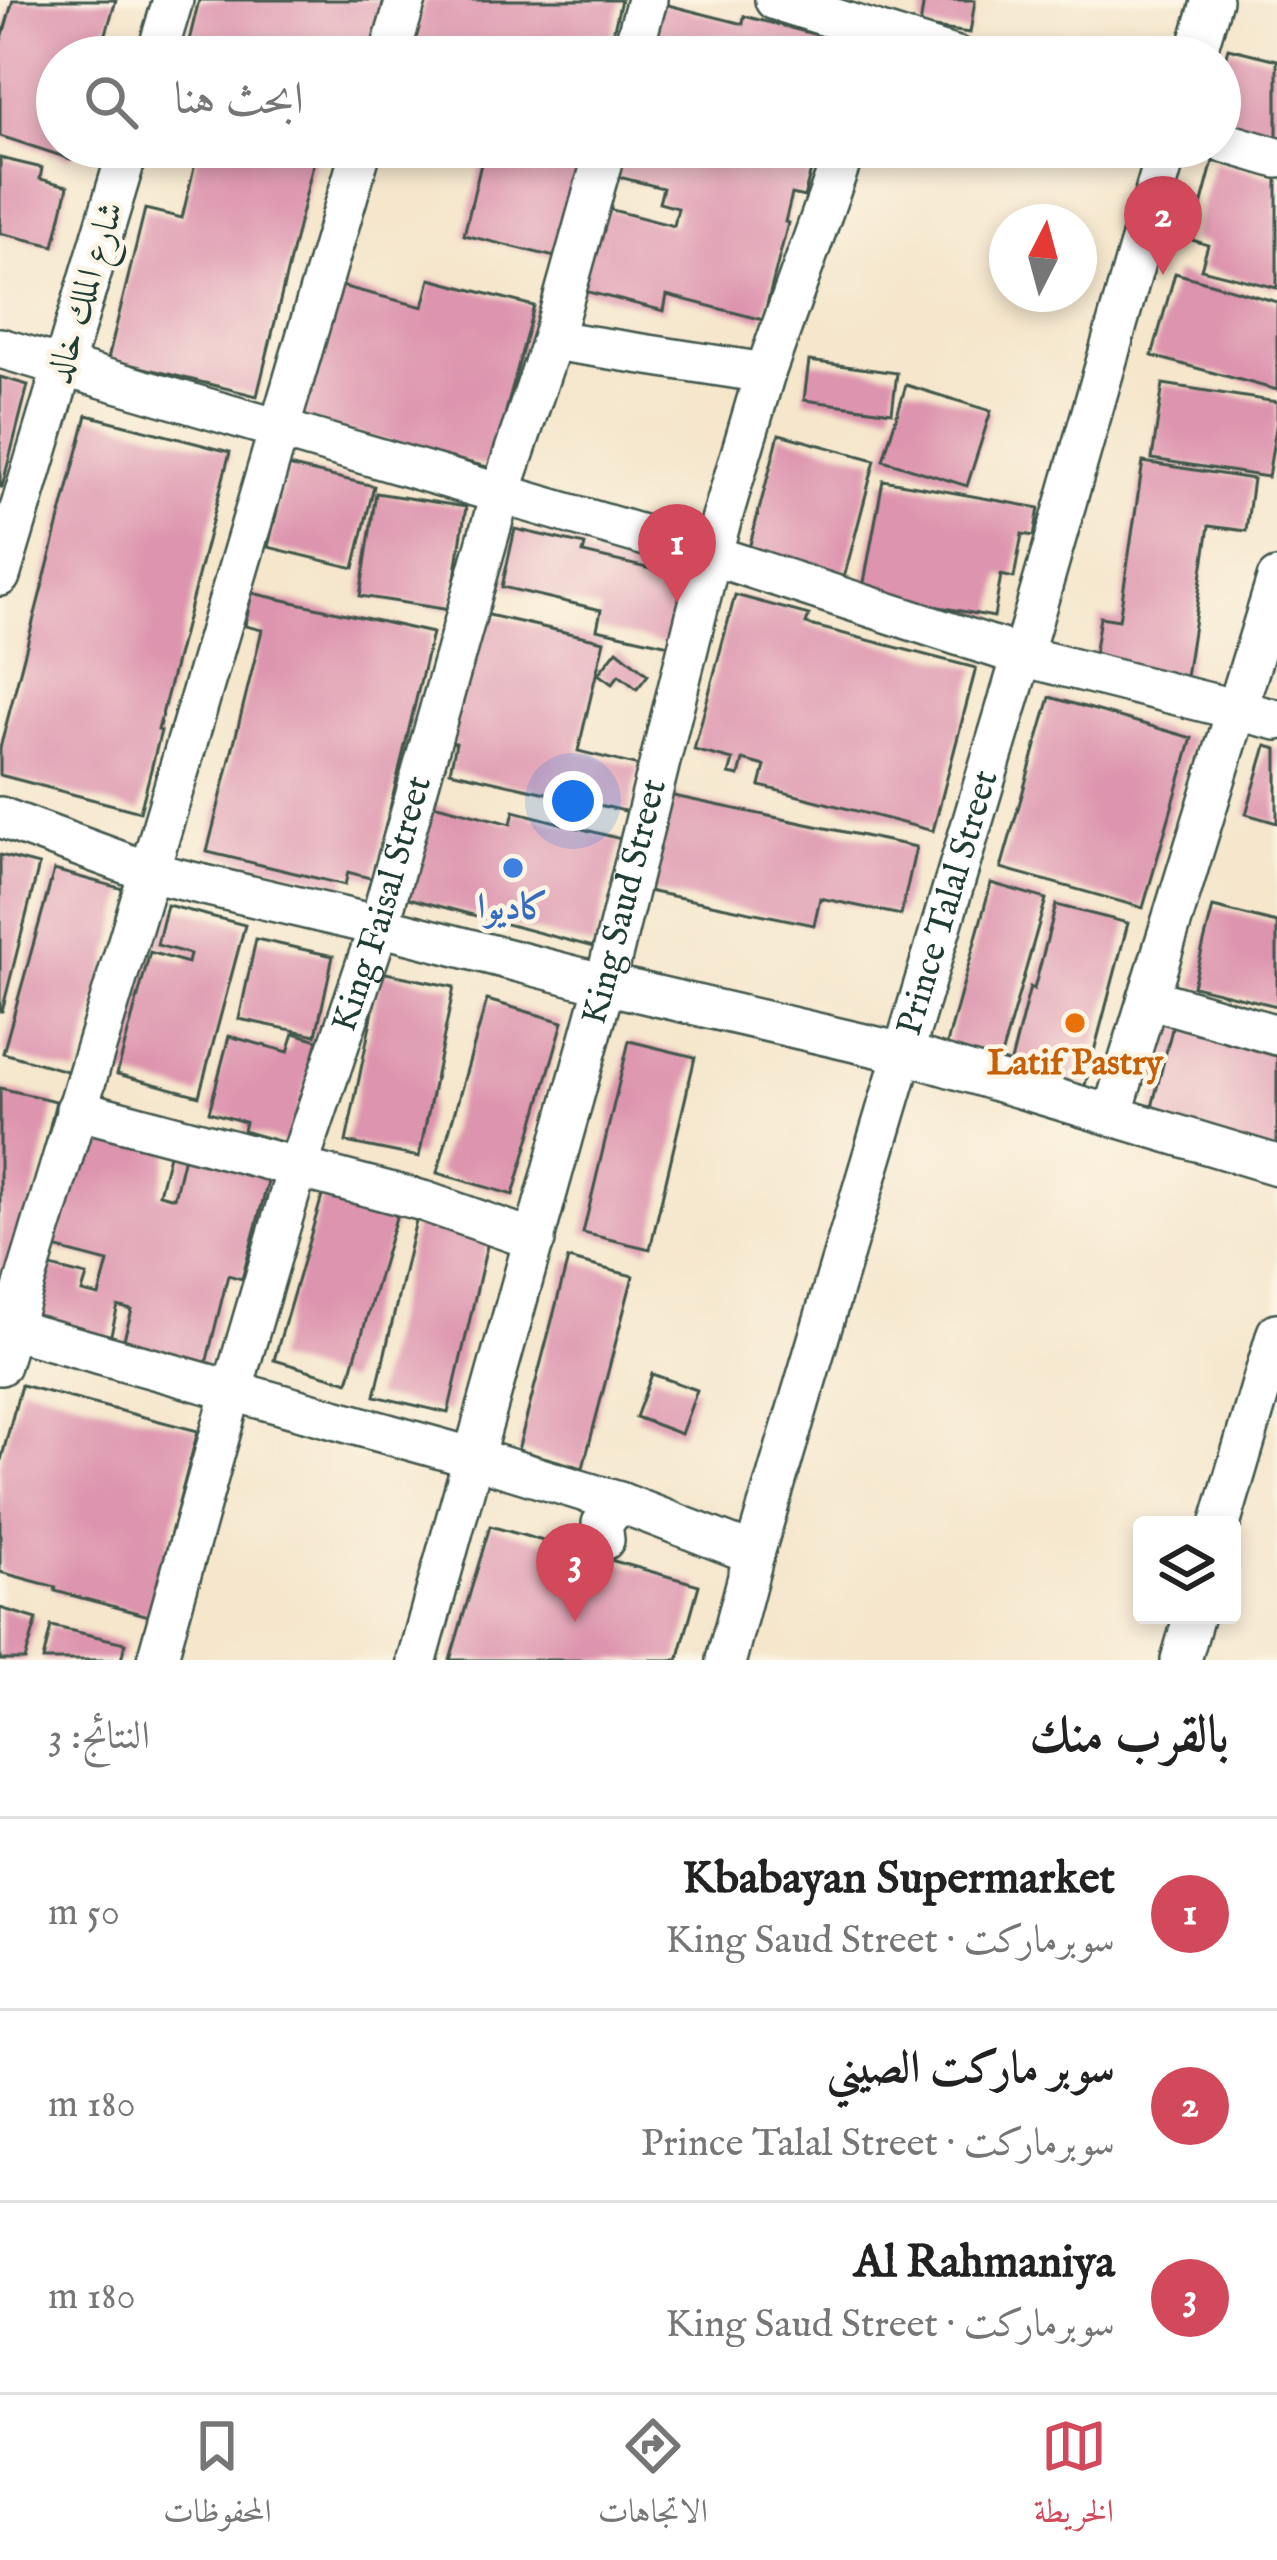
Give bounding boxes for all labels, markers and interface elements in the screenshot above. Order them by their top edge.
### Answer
search box [36,36,1241,168]
icon: search [78,69,144,135]
text: ابحث هنا [174,72,304,129]
pin: 2 [1124,176,1202,275]
street label: شارع الملك خالد [37,196,140,391]
north arrow [989,204,1097,312]
pin: 1 [638,504,716,603]
street label: Prince Talal Street [887,765,1010,1041]
street label: King Faisal Street [322,771,443,1038]
your location [543,771,603,831]
street label: King Saud Street [572,775,678,1030]
marker: كاديوا [500,855,526,881]
place label: كاديوا [477,885,549,931]
marker: Latif Pastry [1062,1010,1088,1036]
place label: Latif Pastry [987,1041,1164,1087]
map controls [1133,1516,1241,1624]
button: layers [1133,1516,1241,1624]
pin: 3 [536,1523,614,1622]
text: بالقرب منك [1029,1705,1229,1770]
text: النتائج: 3 [48,1713,150,1762]
text: Kbabayan Supermarket [682,1851,1115,1908]
text: 50 m [48,1889,120,1938]
text: 1 [1183,1889,1197,1938]
text: سوبرماركت · King Saud Street [666,1917,1115,1966]
text: سوبر ماركت الصيني [826,2041,1115,2098]
text: 180 m [48,2081,136,2130]
text: 2 [1181,2081,1199,2130]
text: سوبرماركت · Prince Talal Street [641,2120,1115,2169]
text: Al Rahmaniya [854,2235,1115,2292]
text: 180 m [48,2273,136,2322]
text: 3 [1183,2273,1197,2322]
text: سوبرماركت · King Saud Street [666,2301,1115,2350]
tab: المحفوظات [163,2413,272,2543]
tab: الاتجاهات [598,2413,708,2543]
tab: الخريطة [1034,2413,1114,2543]

